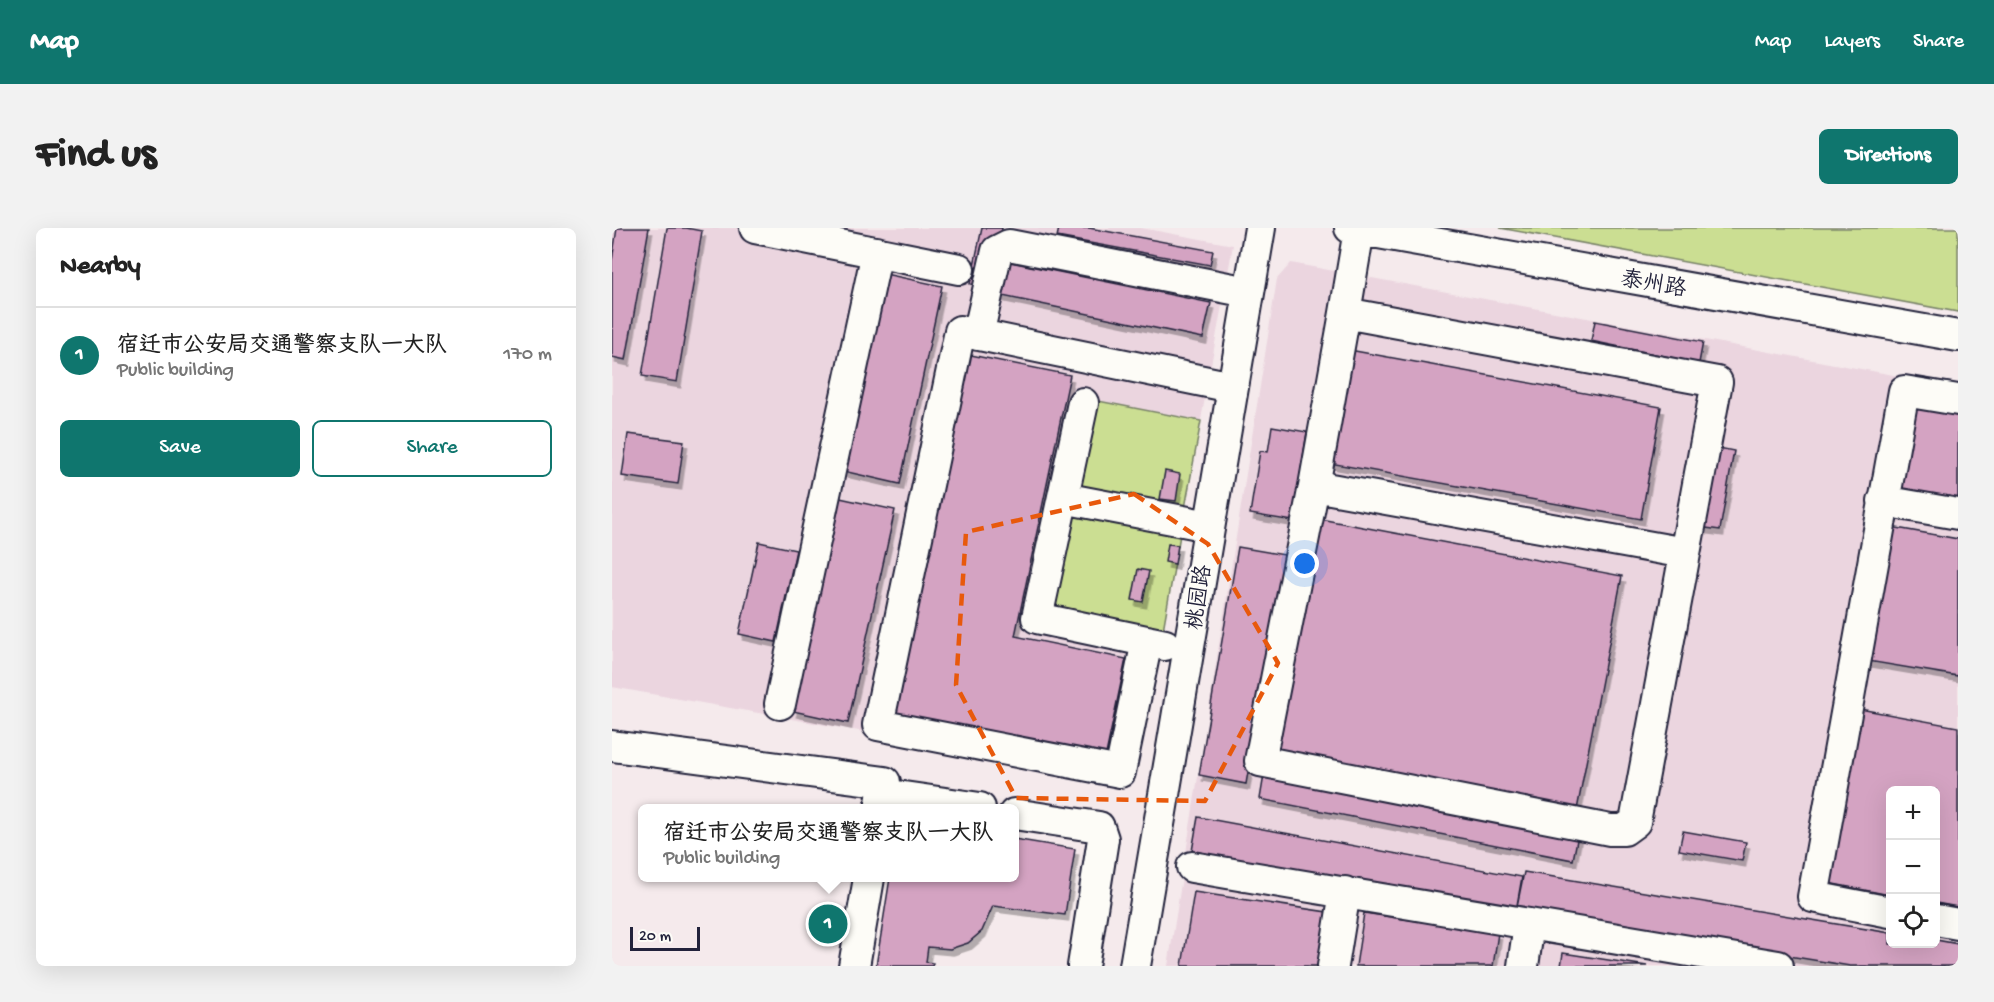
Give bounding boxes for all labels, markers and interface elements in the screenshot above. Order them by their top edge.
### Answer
text: Map [30,26,79,59]
text: Map [1755,30,1791,55]
text: Layers [1824,30,1880,55]
text: Share [1913,30,1964,55]
button: Directions [1819,129,1958,184]
text: Find us [36,132,156,181]
text: Nearby [60,252,141,283]
street label: 泰州路 [1619,265,1688,304]
text: 宿迁市公安局交通警察支队一大队 [117,334,447,360]
text: 1 [75,344,84,367]
text: 170 m [503,344,552,367]
text: Public building [117,360,234,383]
button: Save [60,420,300,477]
button: Share [312,420,552,477]
your location [1290,549,1319,578]
street label: 桃园路 [1181,563,1219,632]
map controls [1886,786,1940,948]
button: + [1886,786,1940,840]
popup [638,804,1019,882]
text: 宿迁市公安局交通警察支队一大队 [663,822,994,848]
button: − [1886,840,1940,894]
text: Public building [663,848,780,871]
button: locate [1886,894,1940,948]
pin: 1 [808,902,848,946]
scale bar [630,924,700,952]
text: 20 m [639,928,671,947]

